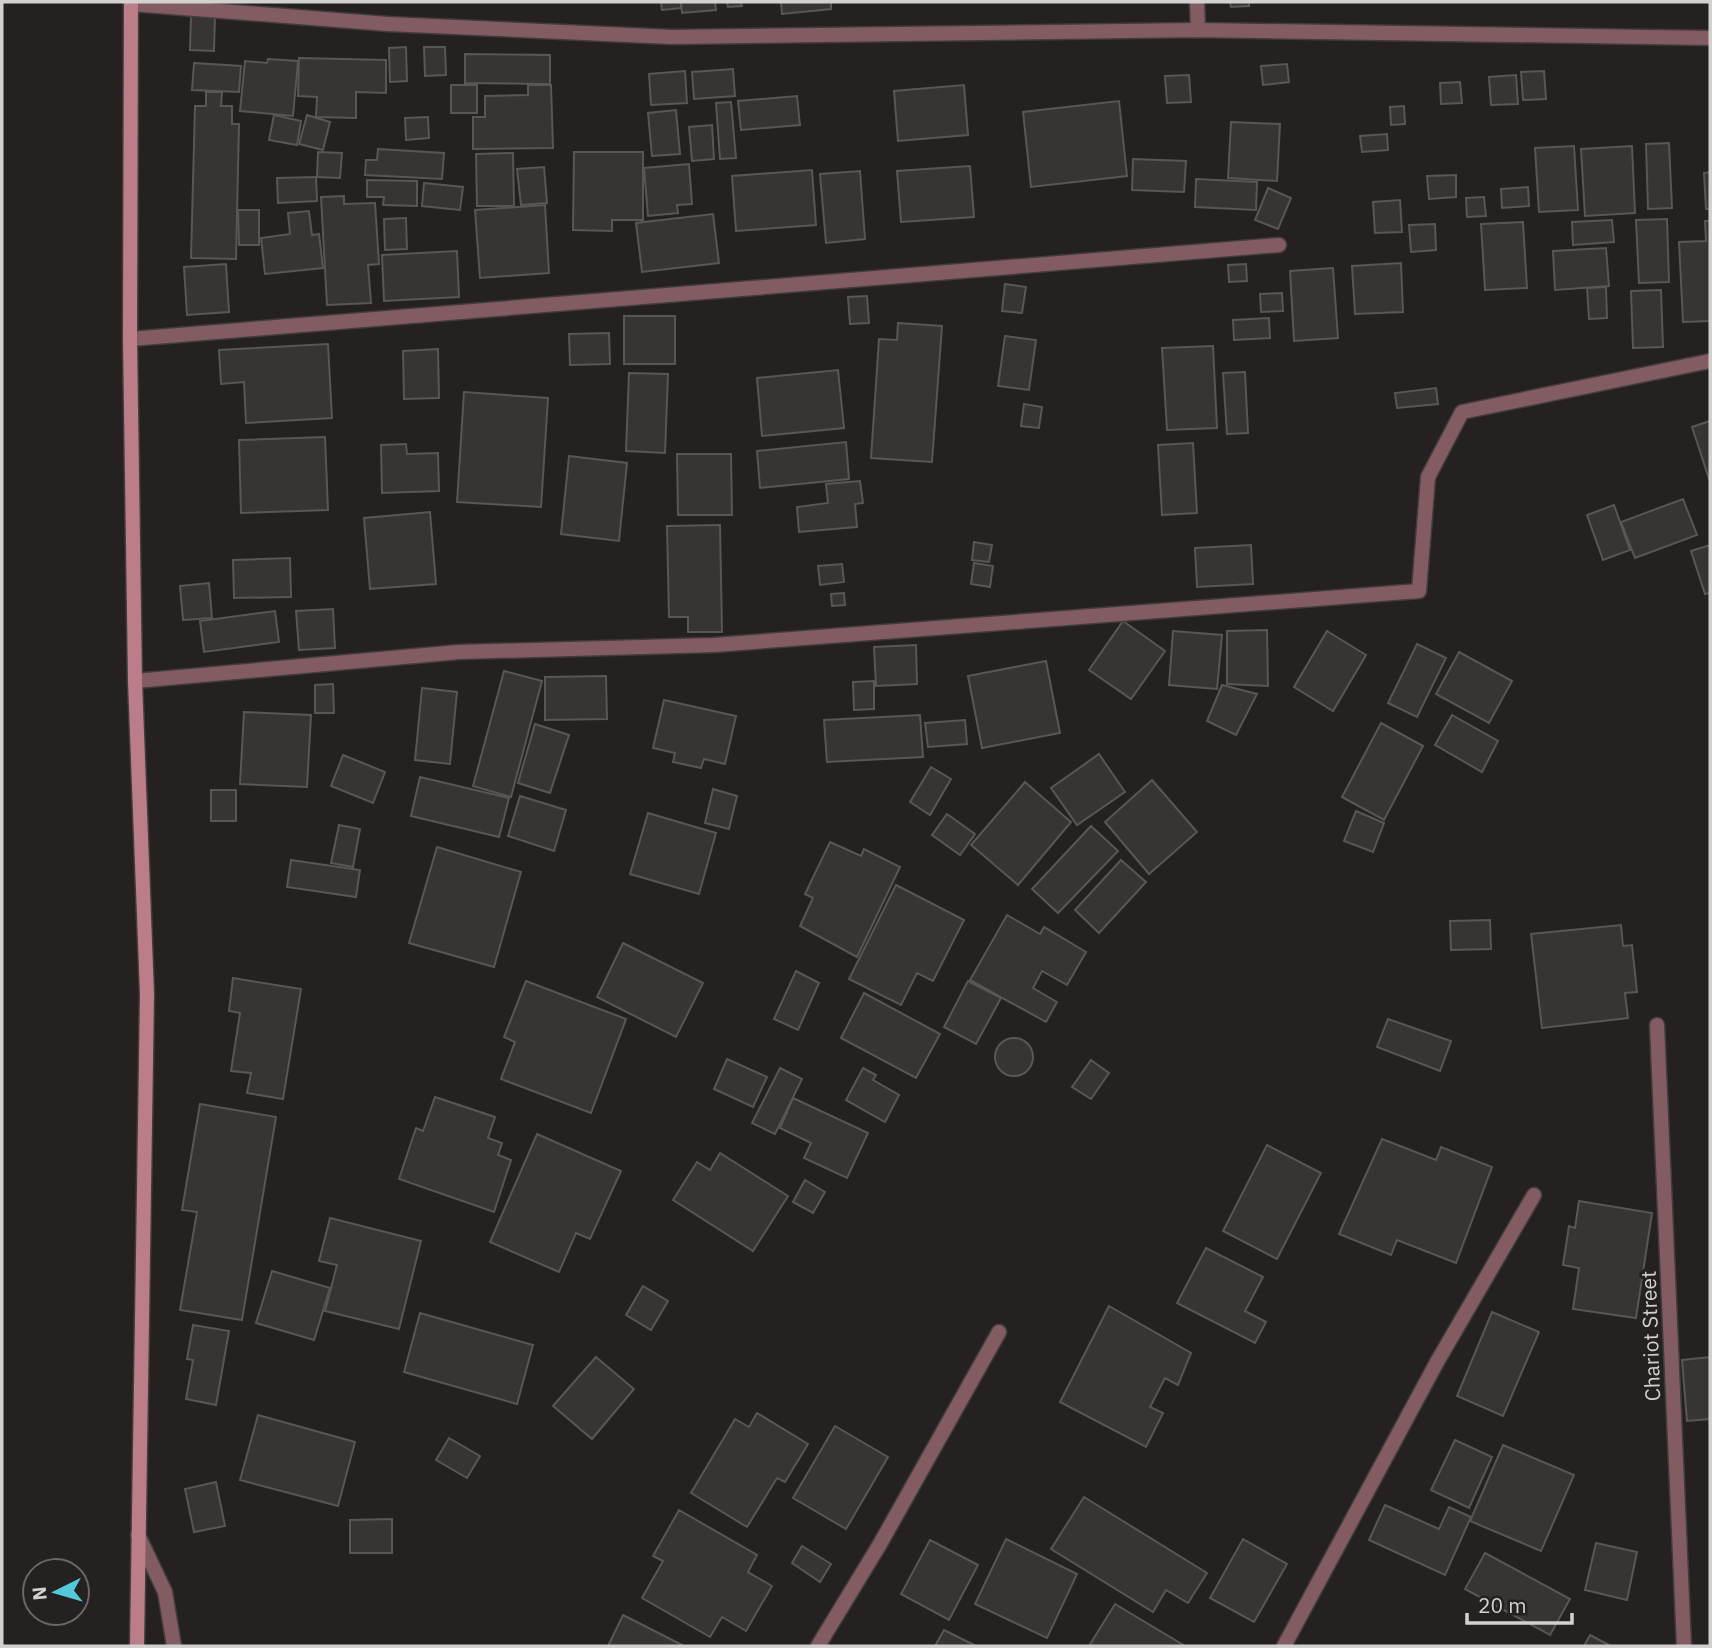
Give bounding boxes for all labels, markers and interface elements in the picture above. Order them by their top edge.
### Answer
street label: Chariot Street [1634,1270,1666,1402]
north arrow [21,1557,91,1627]
scale bar [1467,1582,1572,1626]
text: N [27,1586,52,1601]
text: 20 m [1478,1591,1527,1619]

